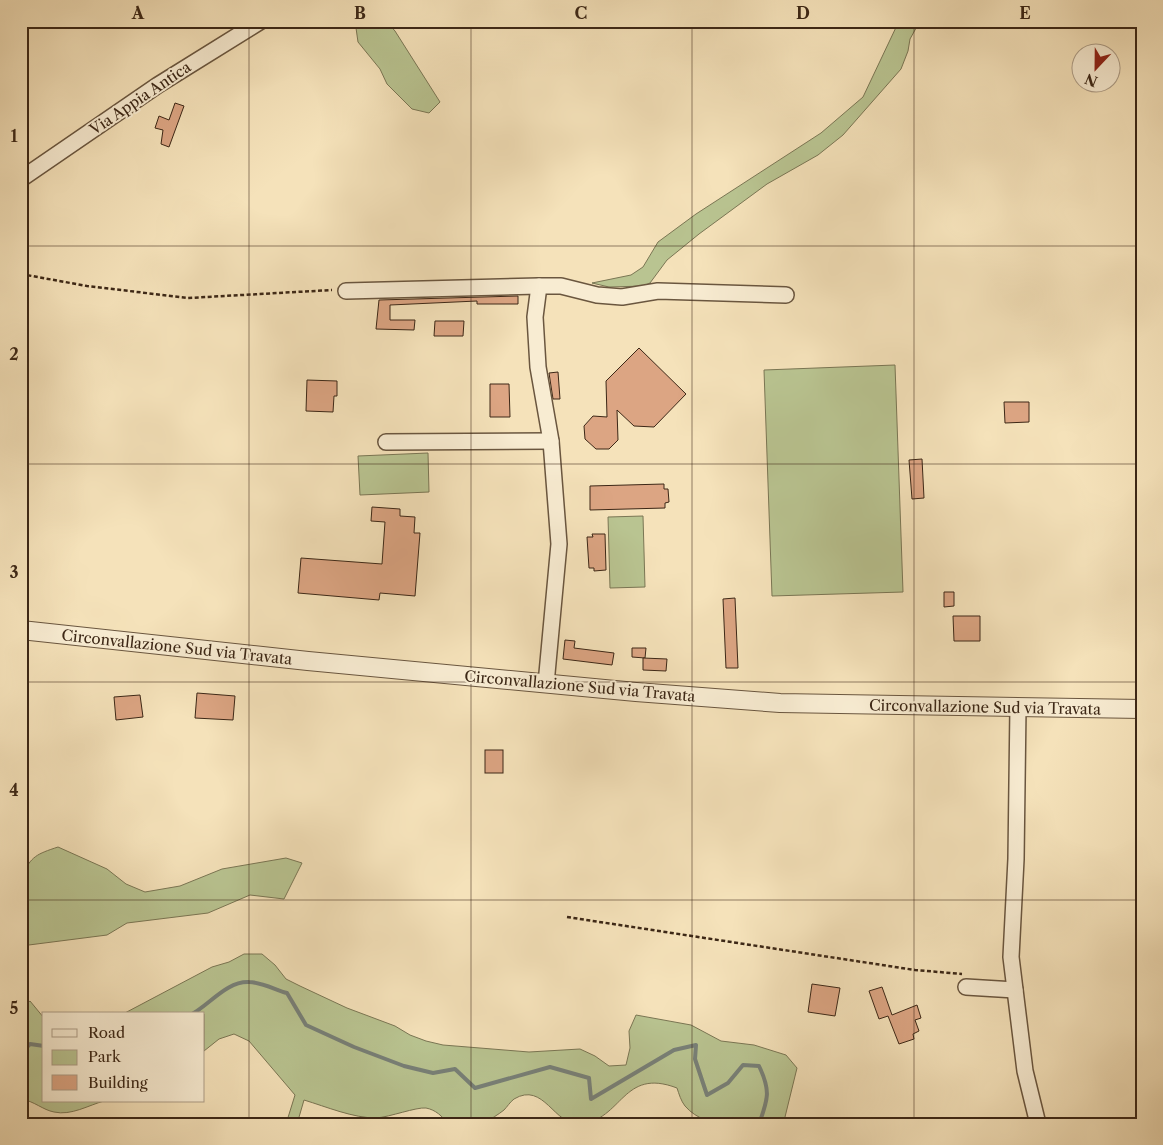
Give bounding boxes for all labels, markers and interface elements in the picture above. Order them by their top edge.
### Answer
text: A [131,3,145,23]
text: B [354,3,366,23]
text: C [575,3,587,23]
text: D [796,3,810,23]
text: E [1019,3,1031,23]
north arrow [1070,42,1120,92]
street label: Via Appia Antica [85,57,194,139]
text: N [1082,69,1100,91]
text: 1 [10,126,18,146]
text: 2 [9,344,19,364]
text: 3 [9,562,19,582]
street label: Circonvallazione Sud via Travata [61,625,293,669]
street label: Circonvallazione Sud via Travata [464,666,696,706]
street label: Circonvallazione Sud via Travata [869,695,1101,719]
text: 4 [9,780,19,800]
text: 5 [10,998,19,1018]
legend [42,1012,205,1102]
text: Road [88,1023,125,1042]
text: Park [88,1047,122,1066]
text: Building [88,1073,148,1092]

